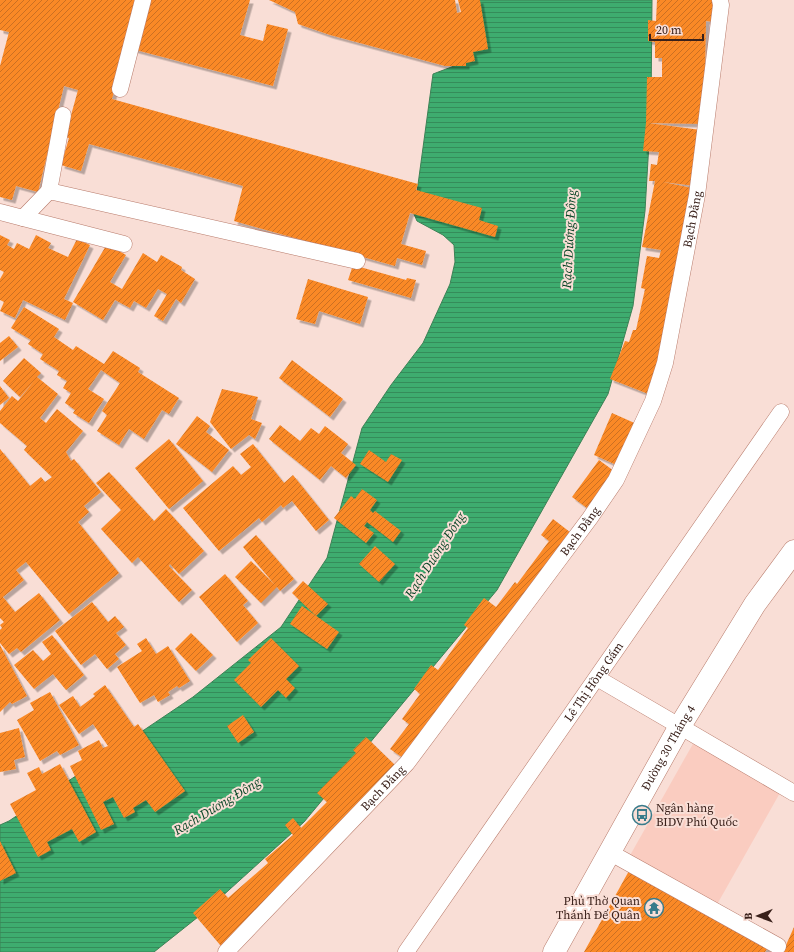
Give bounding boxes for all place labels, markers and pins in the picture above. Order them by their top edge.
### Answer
place label: Ngân hàng BIDV Phú Quốc [656,800,738,830]
bus stop icon: Ngân hàng BIDV Phú Quốc [631,804,653,826]
place label: Phủ Thờ Quan Thánh Đế Quân [556,893,640,923]
temple icon: Phủ Thờ Quan Thánh Đế Quân [643,897,665,919]

